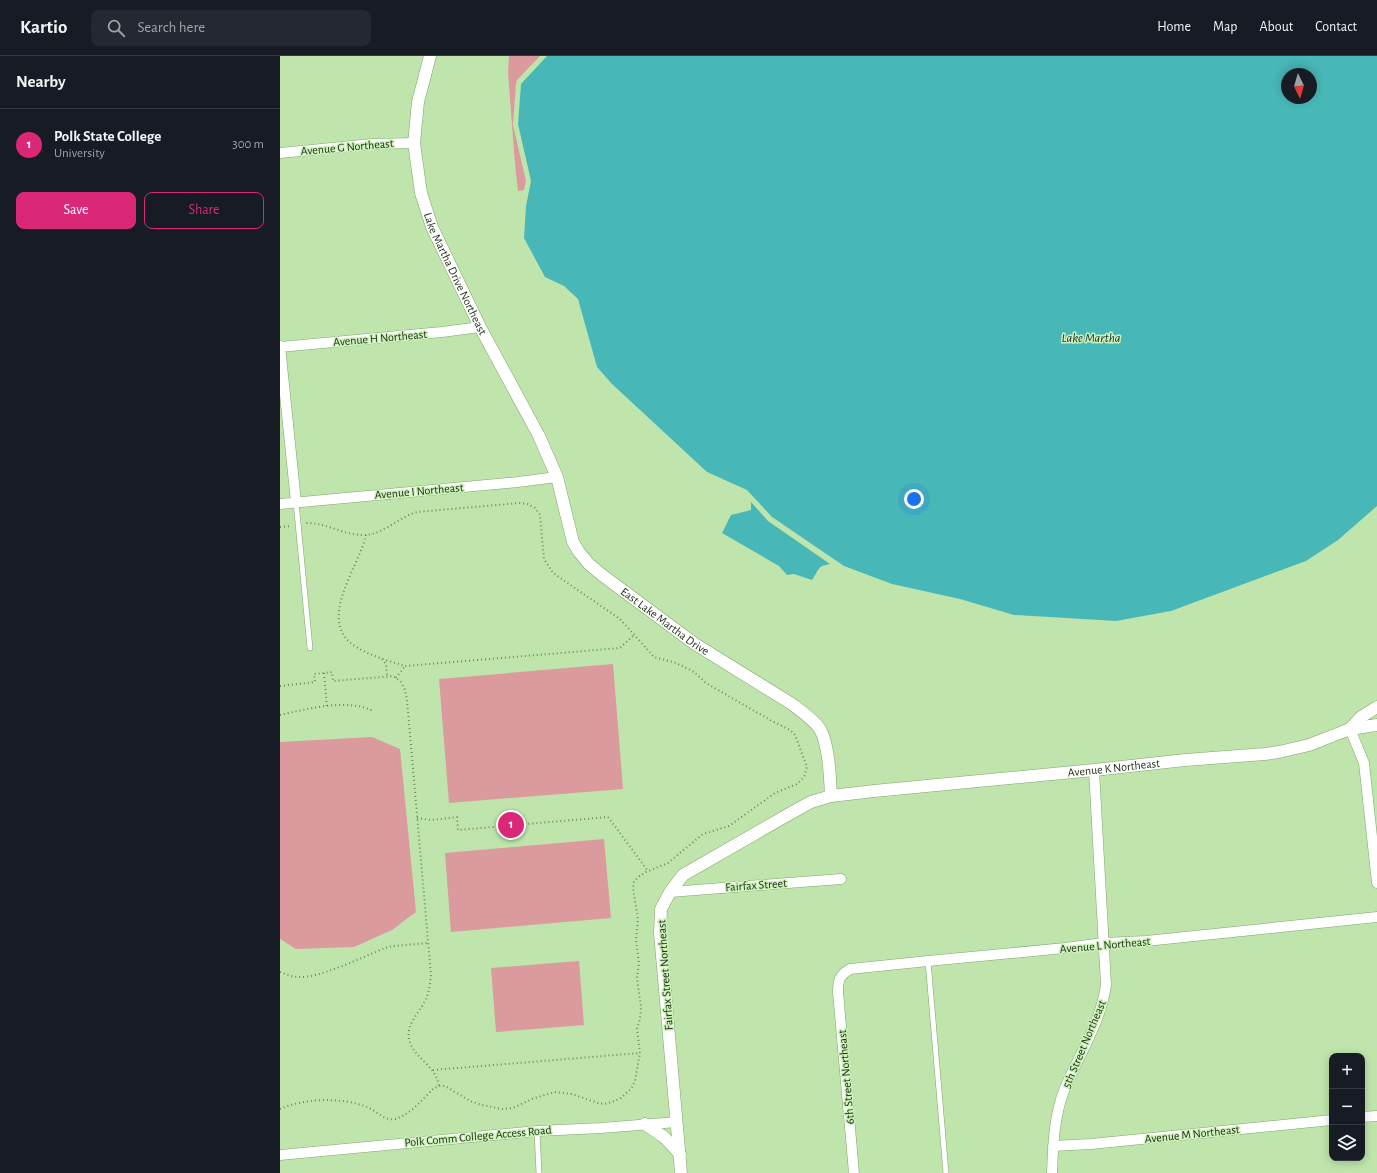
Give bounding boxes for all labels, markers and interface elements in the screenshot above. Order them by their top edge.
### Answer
search box [91,10,371,46]
icon: search [105,17,127,39]
text: Kartio [20,18,67,37]
text: Search here [137,20,205,35]
text: Home [1157,20,1191,34]
text: Map [1213,20,1237,34]
text: About [1259,20,1293,34]
text: Contact [1315,20,1357,34]
north arrow [1281,68,1317,104]
text: Nearby [16,73,66,90]
text: Polk State College [54,129,161,144]
street label: Avenue G Northeast [300,137,394,157]
text: 1 [27,138,31,151]
text: 300 m [232,138,264,151]
text: University [54,147,105,160]
button: Save [16,192,136,229]
button: Share [144,192,264,229]
street label: Lake Martha Drive Northeast [422,211,489,337]
street label: Avenue H Northeast [333,328,428,348]
water label: Lake Martha [1061,332,1121,345]
street label: Avenue I Northeast [374,481,464,501]
your location [904,489,924,509]
street label: East Lake Martha Drive [619,585,711,657]
street label: Avenue K Northeast [1067,757,1161,778]
pin: 1 [498,810,524,840]
street label: Fairfax Street [725,877,787,893]
street label: Fairfax Street Northeast [655,919,675,1031]
street label: Avenue L Northeast [1059,935,1151,955]
street label: 5th Street Northeast [1060,998,1108,1090]
street label: 6th Street Northeast [836,1029,856,1125]
map controls [1329,1053,1365,1161]
button: + [1329,1053,1365,1089]
button: − [1329,1089,1365,1125]
street label: Avenue M Northeast [1144,1123,1240,1145]
street label: Polk Comm College Access Road [404,1124,552,1148]
button: layers [1329,1125,1365,1161]

